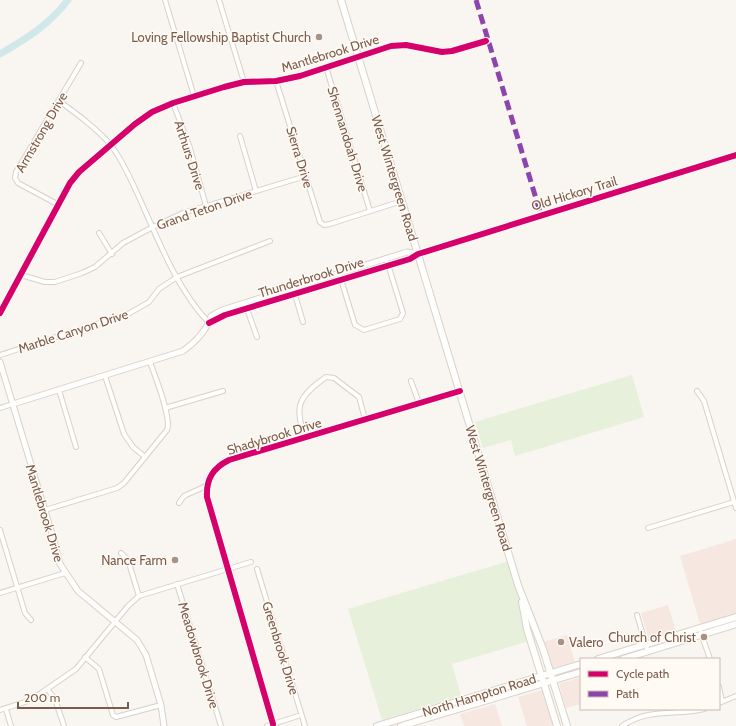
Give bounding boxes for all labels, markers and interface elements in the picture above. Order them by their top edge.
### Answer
place label: Loving Fellowship Baptist Church [131,29,311,45]
street label: Mantlebrook Drive [279,30,381,75]
marker: Loving Fellowship Baptist Church [314,32,324,42]
street label: Shennandoah Drive [324,85,372,194]
street label: Armstrong Drive [12,89,71,175]
street label: West Wintergreen Road [368,113,422,243]
street label: Arthurs Drive [171,118,209,192]
street label: Sierra Drive [283,124,317,190]
street label: Old Hickory Trail [529,172,619,214]
street label: Grand Teton Drive [154,185,254,233]
street label: Thunderbrook Drive [256,253,366,301]
street label: Marble Canyon Drive [16,306,130,356]
street label: Shadybrook Drive [225,414,323,458]
street label: West Wintergreen Road [462,423,516,553]
street label: Mantlebrook Drive [23,462,68,564]
place label: Nance Farm [101,552,167,568]
marker: Nance Farm [170,555,180,565]
street label: Greenbrook Drive [259,599,303,697]
street label: Meadowbrook Drive [175,600,223,710]
place label: Church of Christ [608,629,697,645]
marker: Church of Christ [699,632,709,642]
place label: Valero [569,634,603,650]
marker: Valero [556,637,566,647]
legend [580,658,720,710]
text: Cycle path [616,666,669,681]
street label: North Hampton Road [420,670,538,720]
scale bar [18,684,128,710]
text: Path [616,686,639,701]
text: 200 m [24,690,60,705]

